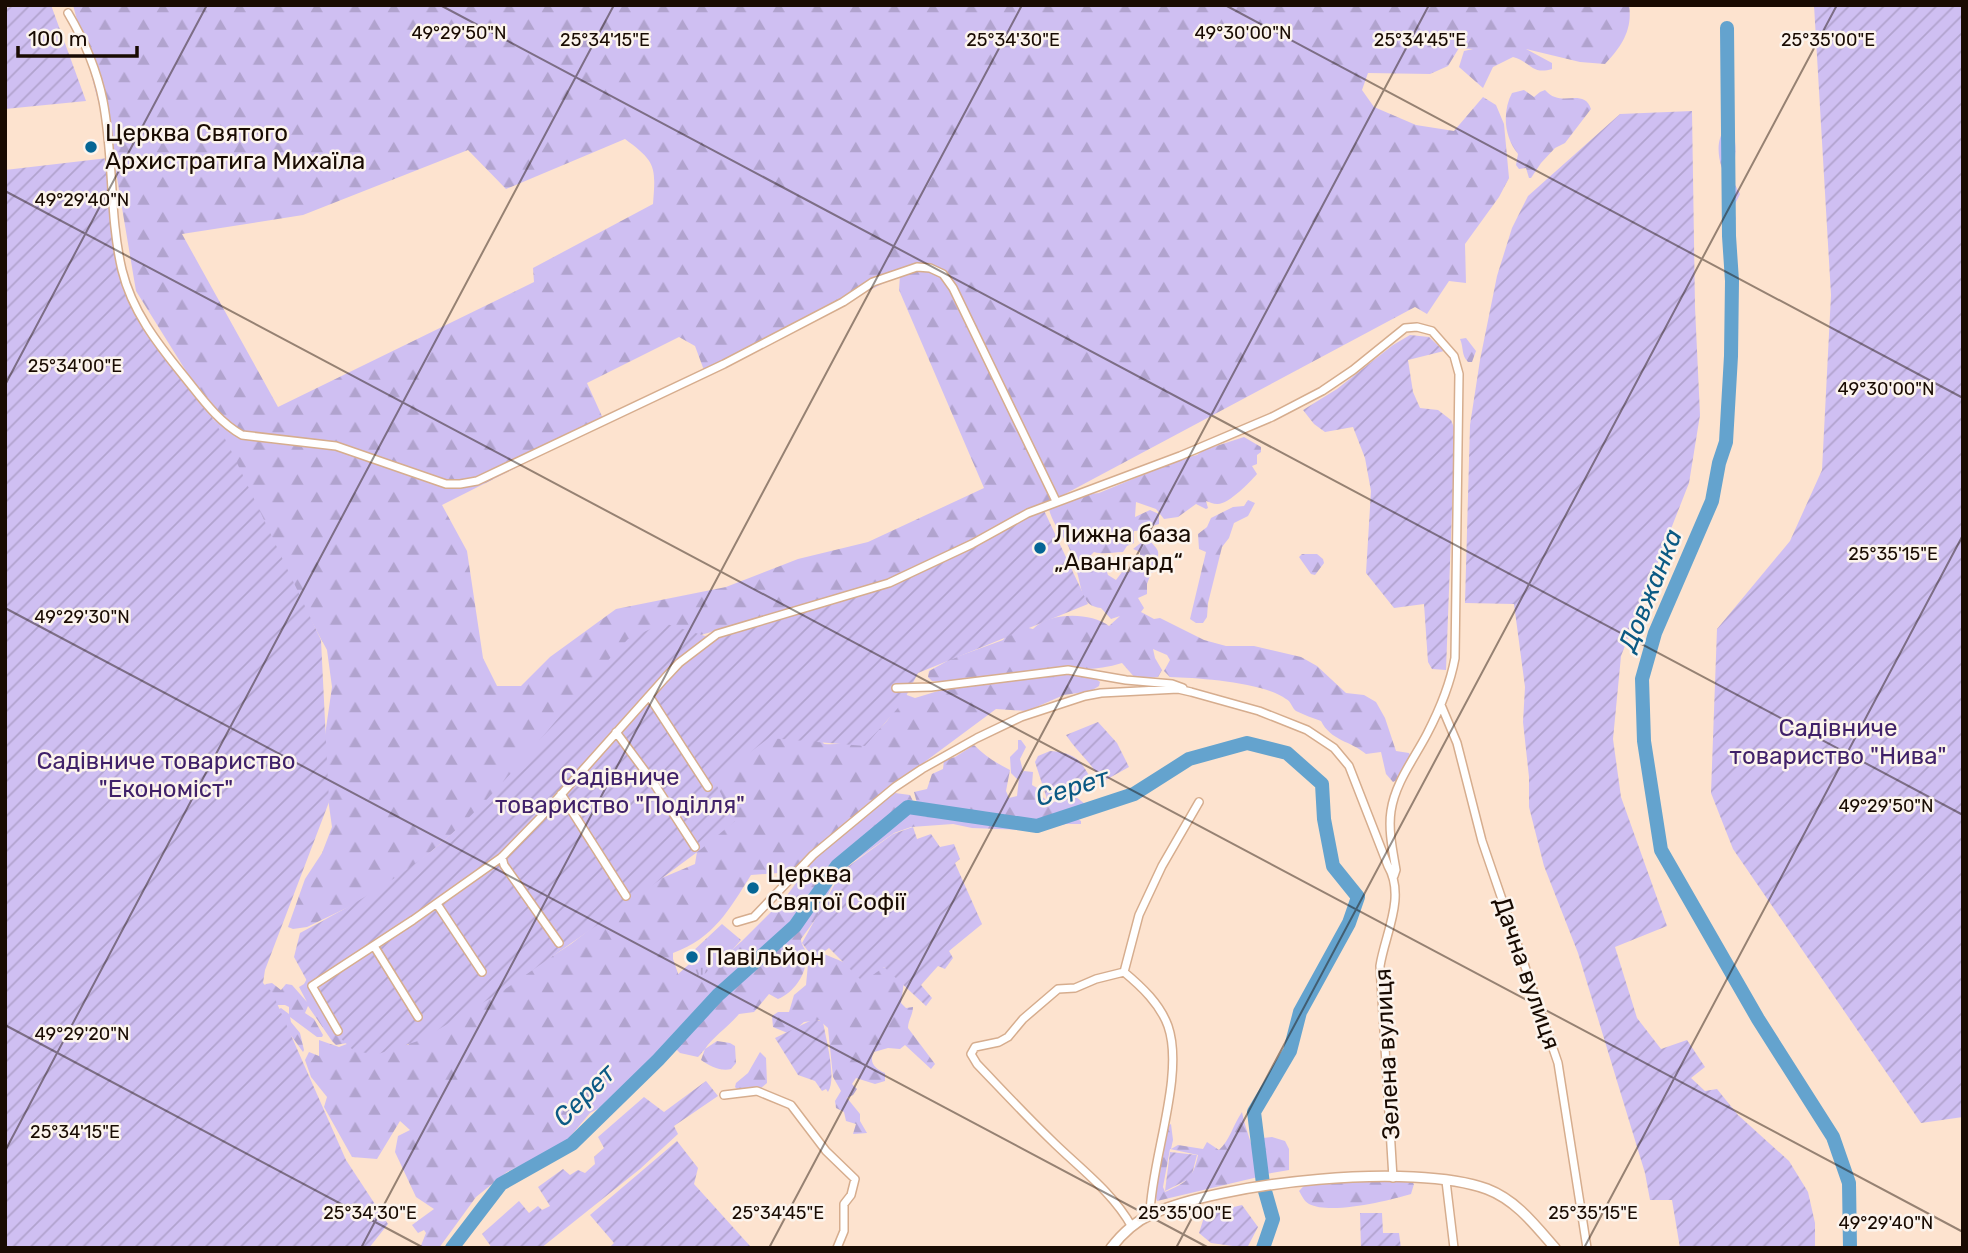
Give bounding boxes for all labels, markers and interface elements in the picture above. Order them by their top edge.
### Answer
scale bar [18,14,136,58]
text: 49°29'50"N [411,22,507,44]
text: 49°30'00"N [1195,22,1291,44]
text: 100 m [28,26,87,51]
text: 25°34'15"E [560,29,650,51]
text: 25°34'30"E [966,29,1060,51]
text: 25°34'45"E [1374,29,1466,51]
text: 25°35'00"E [1781,29,1875,51]
place label: Церква Святого Архистратига Михаїла [105,119,365,175]
marker: Церква Святого Архистратига Михаїла [83,139,99,155]
text: 49°29'40"N [35,189,129,211]
text: 25°34'00"E [28,355,122,377]
text: 49°30'00"N [1838,378,1934,400]
place label: Лижна база „Авангард“ [1054,520,1191,576]
water label: Довжанка [1611,525,1689,658]
marker: Лижна база „Авангард“ [1032,540,1048,556]
text: 25°35'15"E [1848,543,1938,565]
text: 49°29'30"N [34,606,130,628]
park label: Садівниче товариство "Нива" [1730,714,1946,770]
park label: Садівниче товариство "Економіст" [36,747,296,803]
water label: Серет [1032,761,1114,813]
park label: Садівниче товариство "Поділля" [495,763,745,819]
text: 49°29'50"N [1838,795,1934,817]
place label: Церква Святої Софії [767,860,907,916]
marker: Церква Святої Софії [745,880,761,896]
street label: Дачна вулиця [1488,893,1566,1053]
place label: Павільйон [706,943,825,971]
marker: Павільйон [684,949,700,965]
street label: Зелена вулиця [1369,968,1405,1140]
text: 49°29'20"N [34,1023,130,1045]
water label: Серет [547,1057,623,1133]
text: 25°34'15"E [30,1121,120,1143]
text: 25°34'30"E [323,1202,417,1224]
text: 25°34'45"E [732,1202,824,1224]
text: 25°35'00"E [1138,1202,1232,1224]
text: 25°35'15"E [1548,1202,1638,1224]
text: 49°29'40"N [1839,1212,1933,1234]

